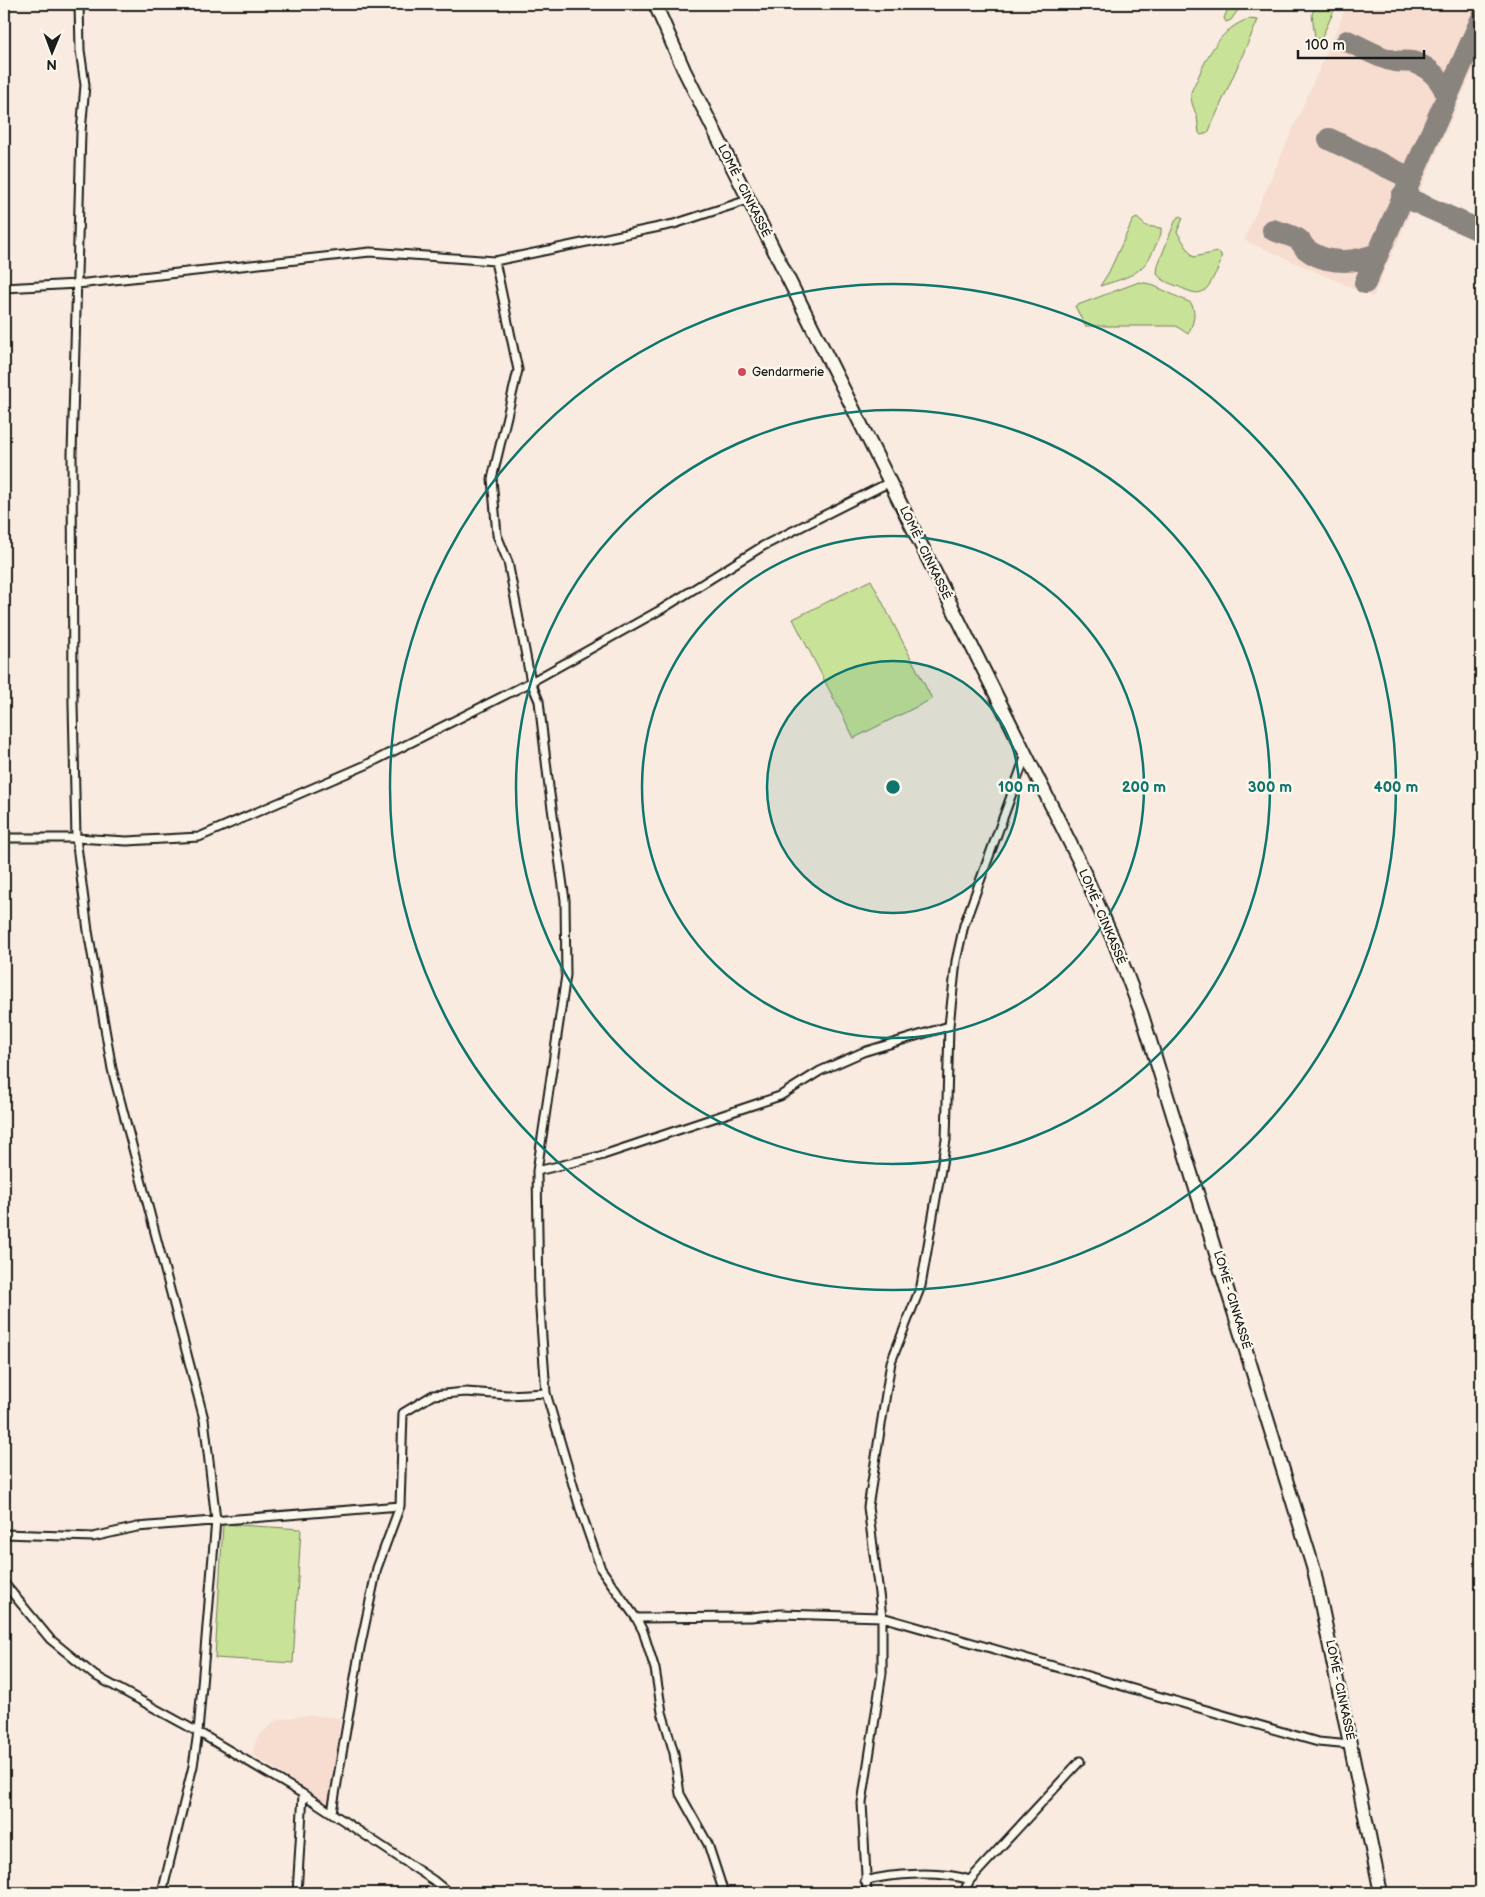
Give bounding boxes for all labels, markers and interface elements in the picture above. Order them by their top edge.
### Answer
north arrow [28,28,78,78]
scale bar [1298,28,1424,60]
text: 100 m [1305,36,1345,55]
text: N [46,56,57,73]
street label: LOMÉ - CINKASSÉ [714,142,775,240]
place label: Gendarmerie [752,365,824,380]
marker: Gendarmerie [736,366,748,378]
street label: LOMÉ - CINKASSÉ [896,503,955,603]
centre of rings [884,778,902,796]
text: 100 m [998,778,1040,797]
text: 200 m [1122,778,1166,797]
text: 300 m [1248,778,1292,797]
text: 400 m [1374,778,1418,797]
street label: LOMÉ - CINKASSÉ [1075,867,1130,967]
street label: LOMÉ - CINKASSÉ [1210,1249,1255,1351]
street label: LOMÉ - CINKASSÉ [1322,1638,1359,1742]

